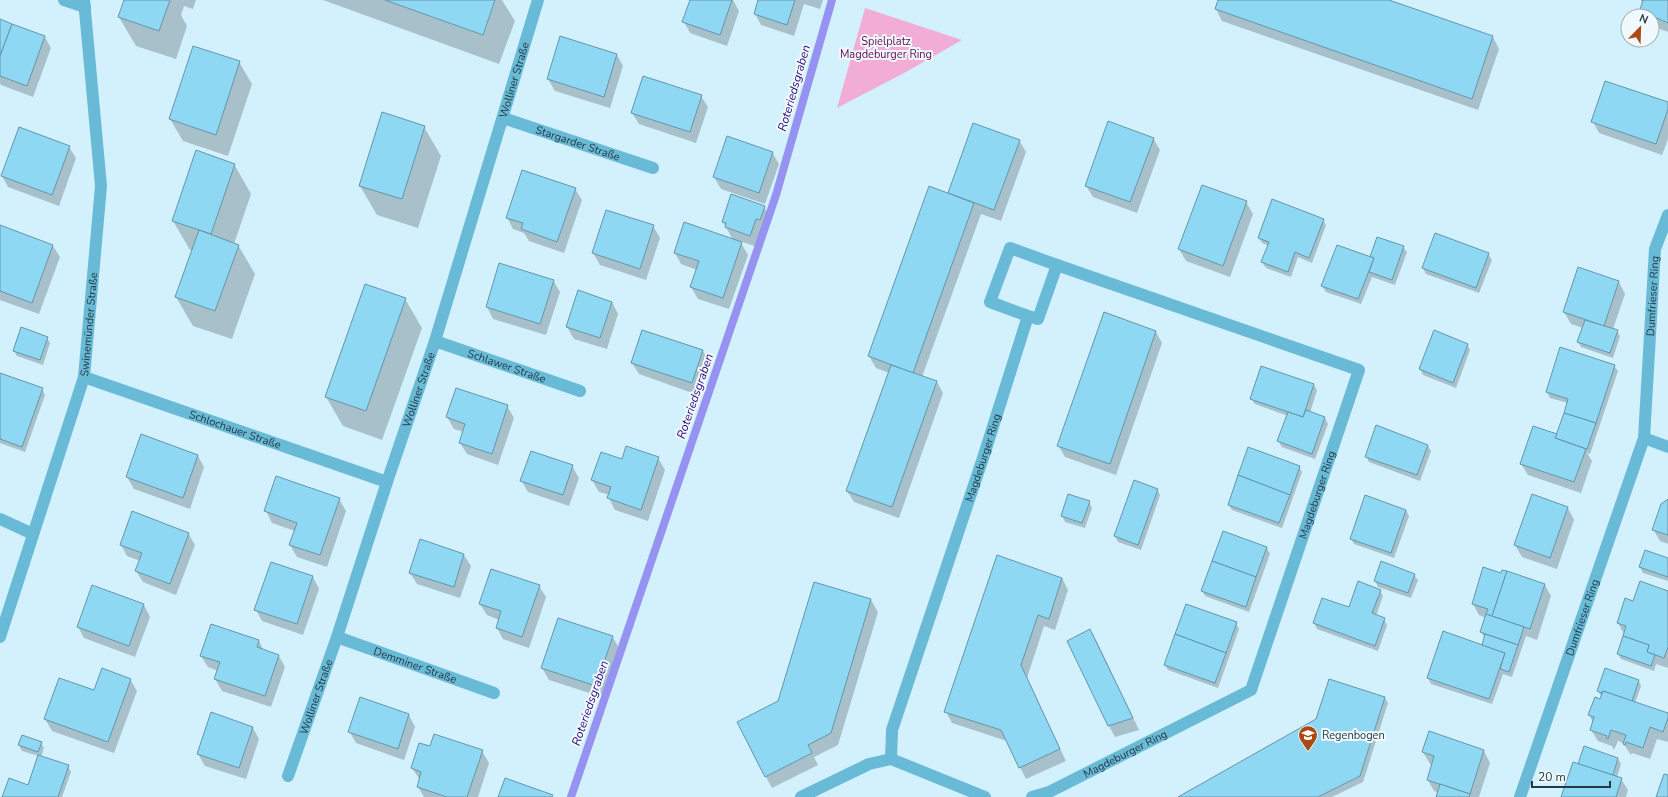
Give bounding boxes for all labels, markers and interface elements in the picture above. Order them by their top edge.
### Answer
north arrow [1620,8,1660,48]
text: N [1637,11,1650,28]
park label: Spielplatz Magdeburger Ring [840,34,932,62]
street label: Wolliner Straße [496,40,533,120]
water label: Roteriedsgraben [774,43,814,133]
street label: Stargarder Straße [533,122,622,165]
street label: Dumfrieser Ring [1643,256,1663,337]
street label: Swinemünder Straße [77,272,101,377]
street label: Schlawer Straße [466,346,548,387]
street label: Wolliner Straße [399,350,439,429]
water label: Roteriedsgraben [673,351,717,441]
street label: Schlochauer Straße [187,407,283,453]
street label: Magdeburger Ring [962,412,1005,504]
street label: Magdeburger Ring [1296,449,1339,541]
street label: Dumfrieser Ring [1562,577,1603,658]
street label: Demminer Straße [371,644,459,687]
street label: Wolliner Straße [296,657,337,736]
water label: Roteriedsgraben [568,658,612,748]
school or university icon: Regenbogen [1297,724,1319,752]
street label: Magdeburger Ring [1081,727,1170,781]
place label: Regenbogen [1322,728,1385,743]
scale bar [1532,763,1610,789]
text: 20 m [1538,769,1566,785]

